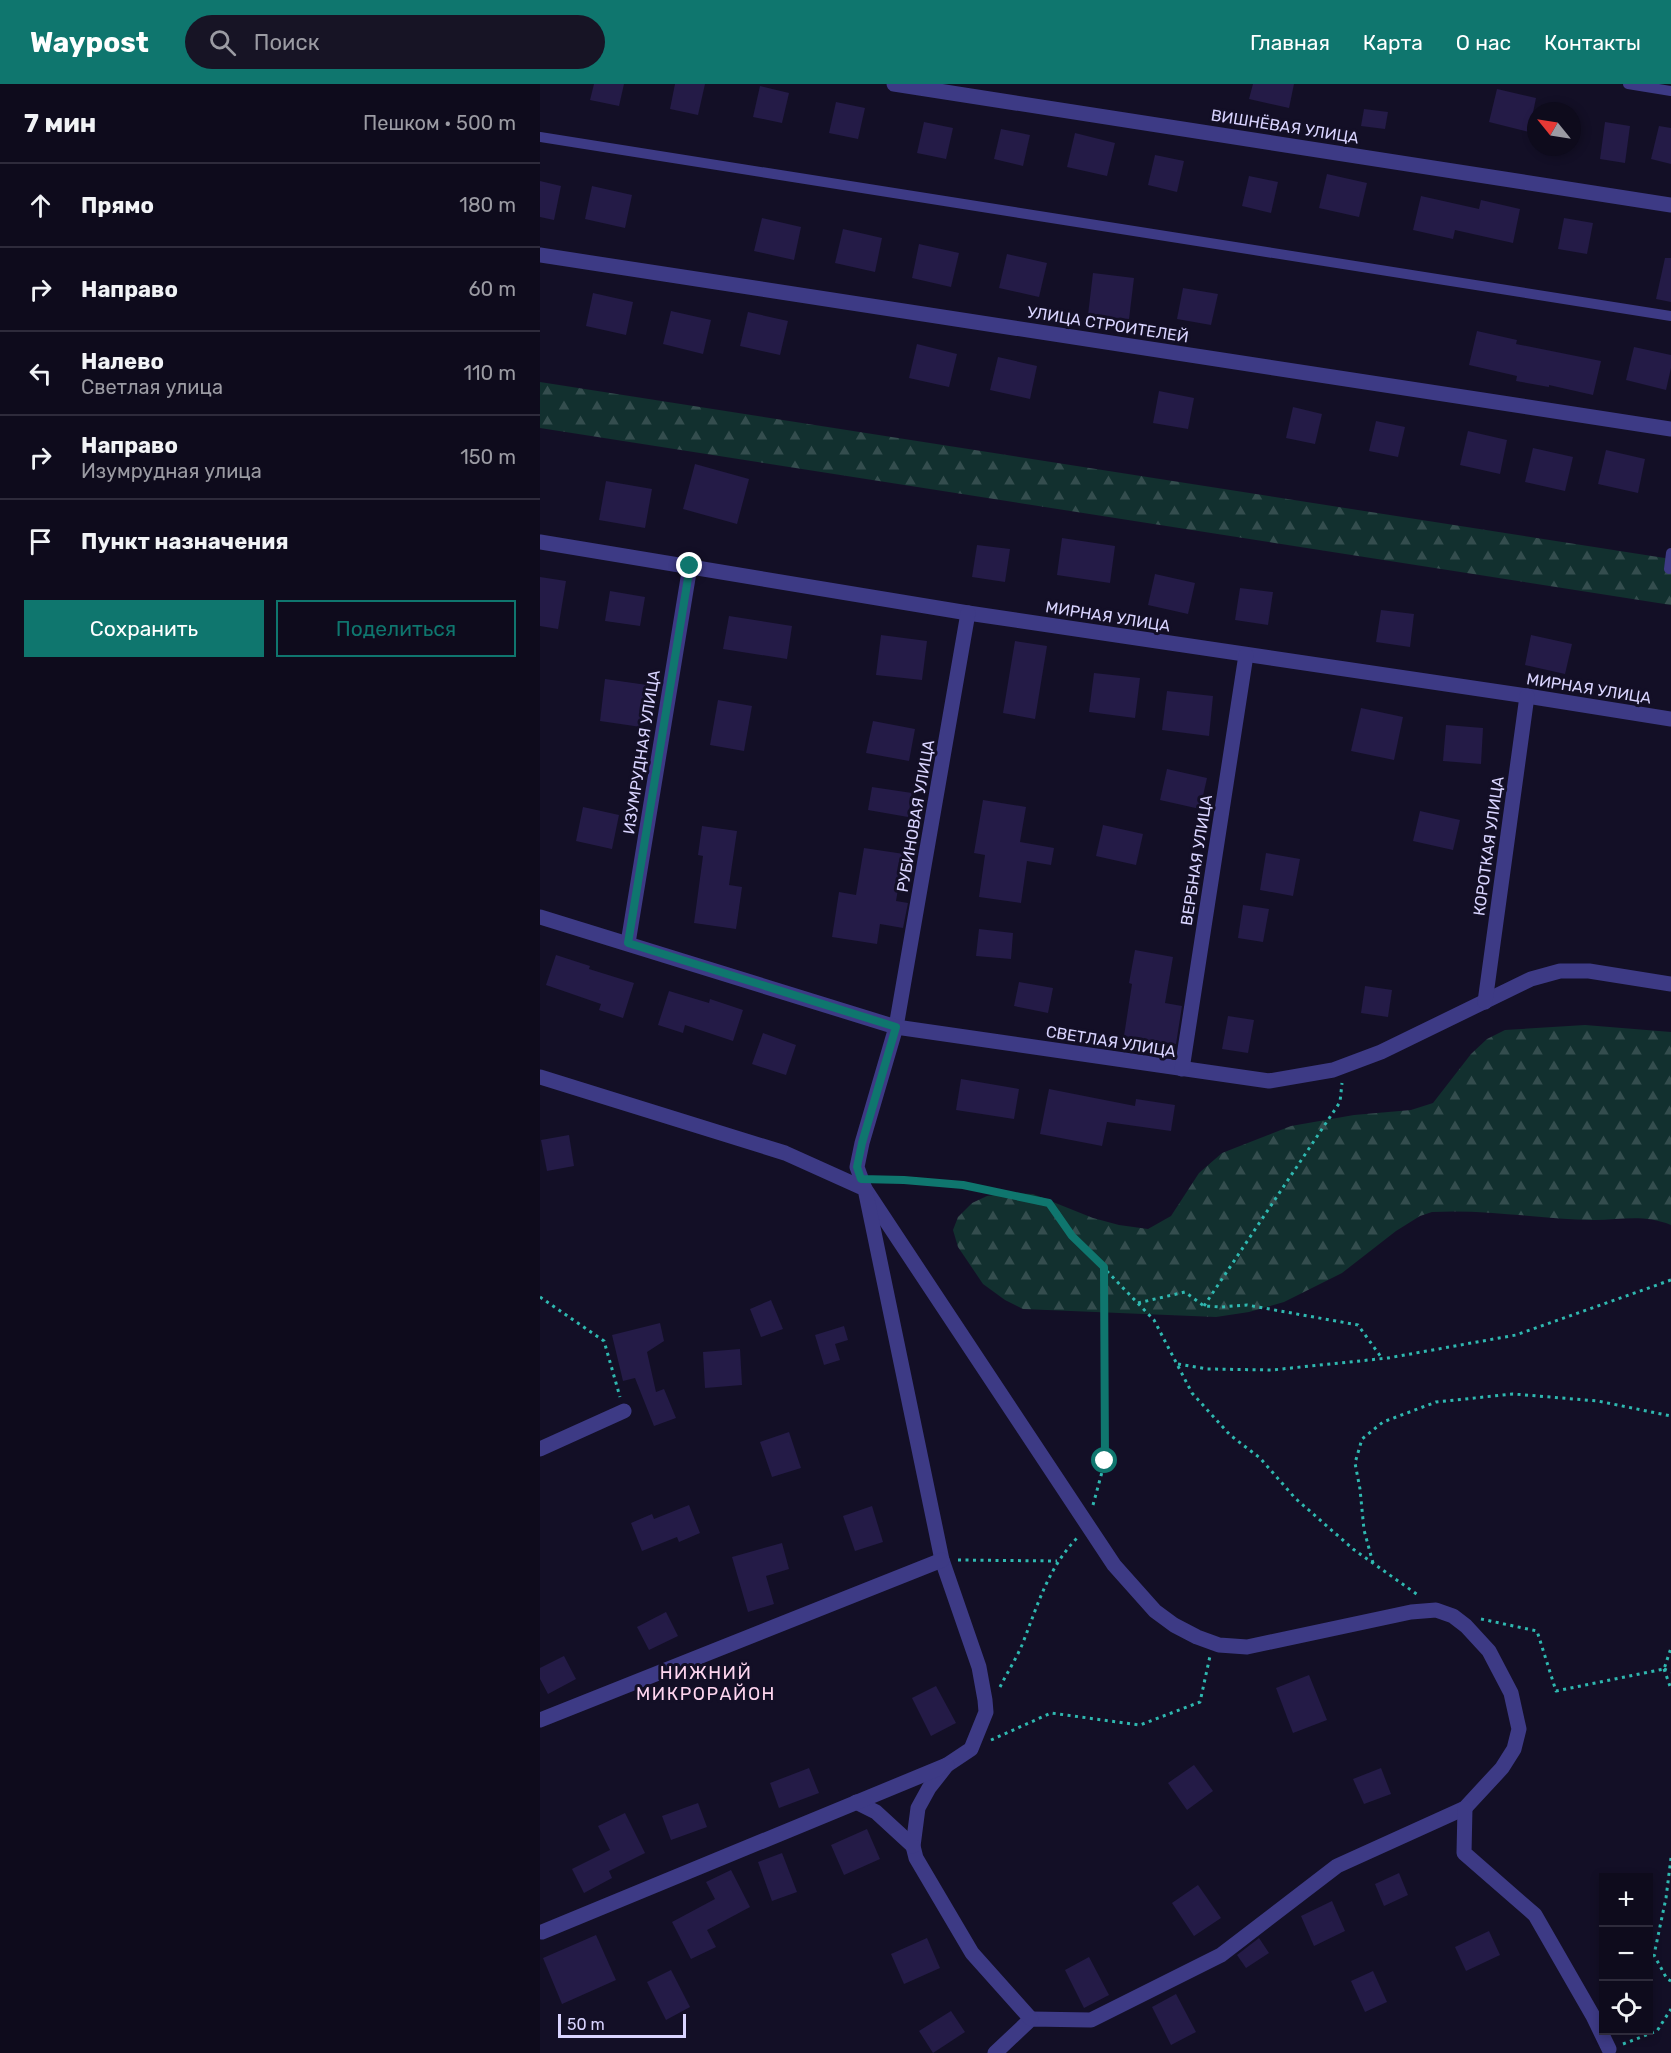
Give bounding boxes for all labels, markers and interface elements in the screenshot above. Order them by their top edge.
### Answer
search box [185,15,605,69]
text: Waypost [30,26,149,59]
icon: search [206,26,239,59]
text: Поиск [254,29,319,56]
text: Главная [1250,30,1330,55]
text: Карта [1363,30,1423,55]
text: О нас [1456,30,1511,55]
text: Контакты [1544,30,1641,55]
north arrow [1527,102,1581,156]
street label: ВИШНЁВАЯ УЛИЦА [1210,105,1360,148]
text: 7 мин [24,108,96,139]
text: Пешком · 500 m [363,111,516,135]
icon: ahead [24,189,57,222]
text: Прямо [81,192,154,219]
text: 180 m [459,193,516,217]
icon: right [24,273,57,306]
text: Направо [81,276,178,303]
text: 60 m [469,277,516,301]
street label: УЛИЦА СТРОИТЕЛЕЙ [1026,302,1190,347]
text: Налево [81,348,164,375]
icon: left [24,357,57,390]
text: 110 m [464,361,516,385]
text: Светлая улица [81,375,223,399]
text: Направо [81,432,178,459]
icon: right [24,441,57,474]
text: 150 m [460,445,516,469]
text: Изумрудная улица [81,459,262,483]
icon: arrive [24,525,57,558]
text: Пункт назначения [81,528,289,555]
route end [676,552,702,578]
street label: МИРНАЯ УЛИЦА [1044,597,1172,636]
button: Сохранить [24,600,264,657]
button: Поделиться [276,600,516,657]
street label: ИЗУМРУДНАЯ УЛИЦА [619,668,664,836]
street label: МИРНАЯ УЛИЦА [1525,669,1653,708]
street label: РУБИНОВАЯ УЛИЦА [893,738,938,894]
street label: КОРОТКАЯ УЛИЦА [1469,775,1508,917]
street label: ВЕРБНАЯ УЛИЦА [1177,793,1216,927]
street label: СВЕТЛАЯ УЛИЦА [1045,1022,1178,1061]
route start [1091,1447,1117,1473]
district label: НИЖНИЙ МИКРОРАЙОН [636,1662,776,1705]
map controls [1599,1873,1653,2035]
button: + [1599,1873,1653,1927]
button: − [1599,1927,1653,1981]
button: locate [1599,1981,1653,2035]
scale bar [558,2011,686,2038]
text: 50 m [567,2015,605,2034]

